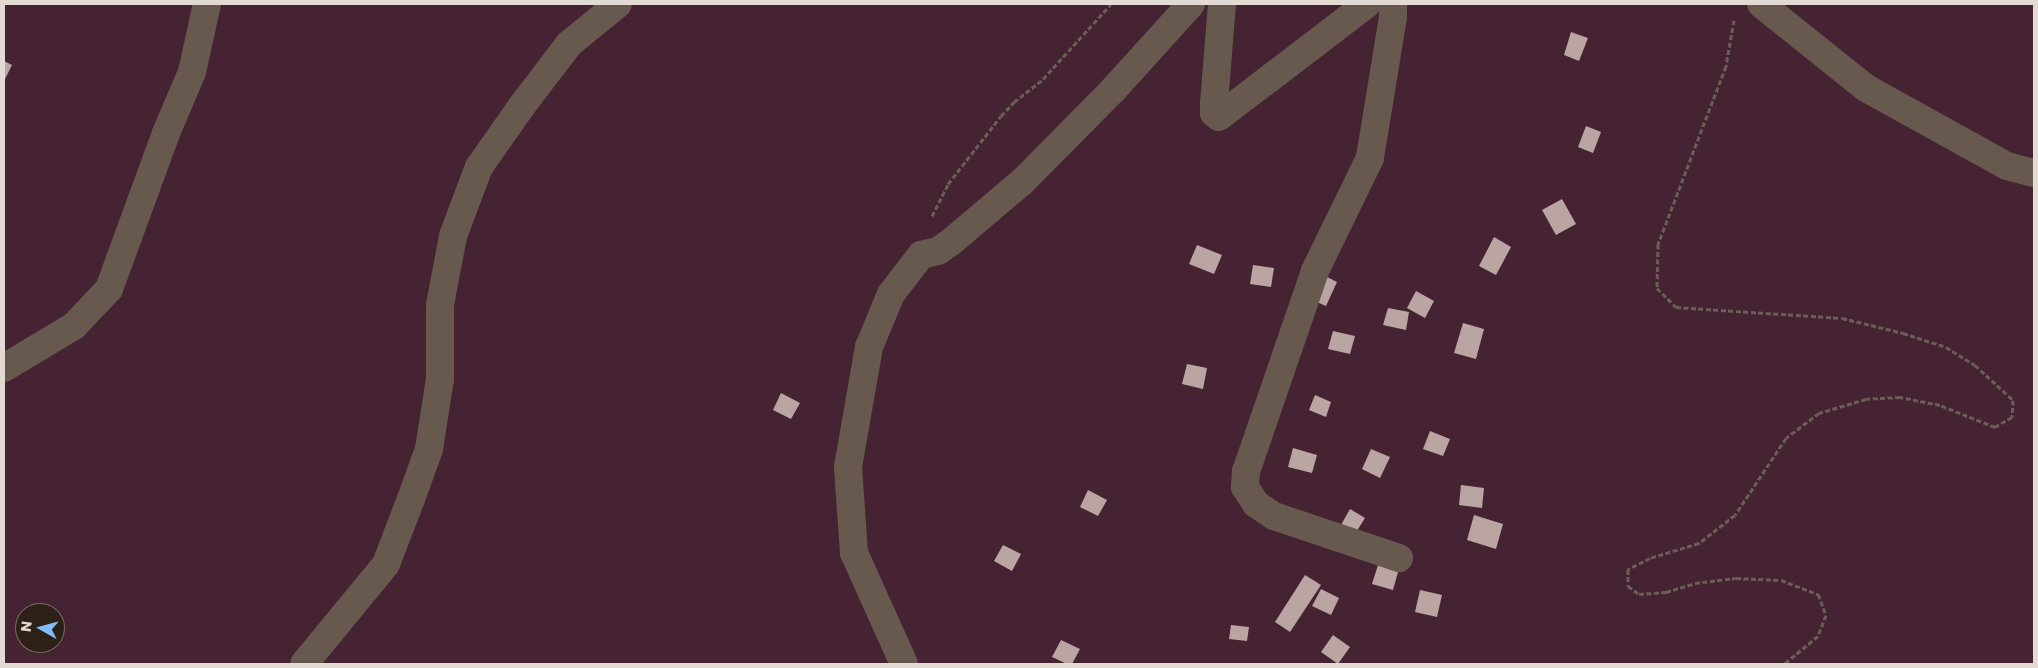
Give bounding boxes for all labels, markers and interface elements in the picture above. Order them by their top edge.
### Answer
north arrow [15,603,65,653]
text: N [16,620,37,633]

